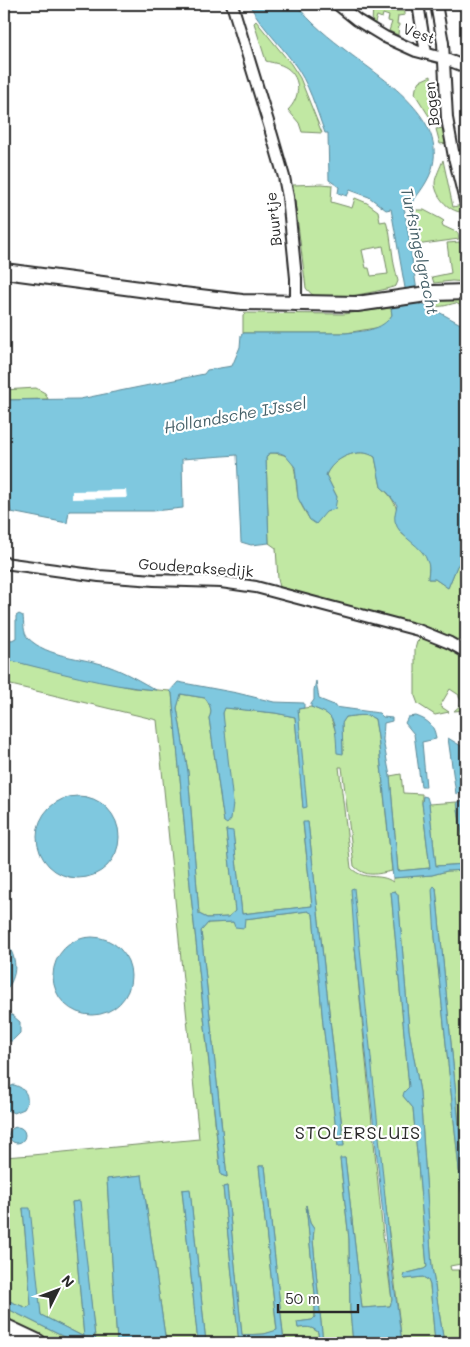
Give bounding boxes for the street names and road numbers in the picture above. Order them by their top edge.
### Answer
street label: Vest [400,18,438,48]
street label: Bogen [419,81,443,127]
street label: Buurtje [260,191,286,247]
street label: Gouderaksedijk [138,553,254,581]

